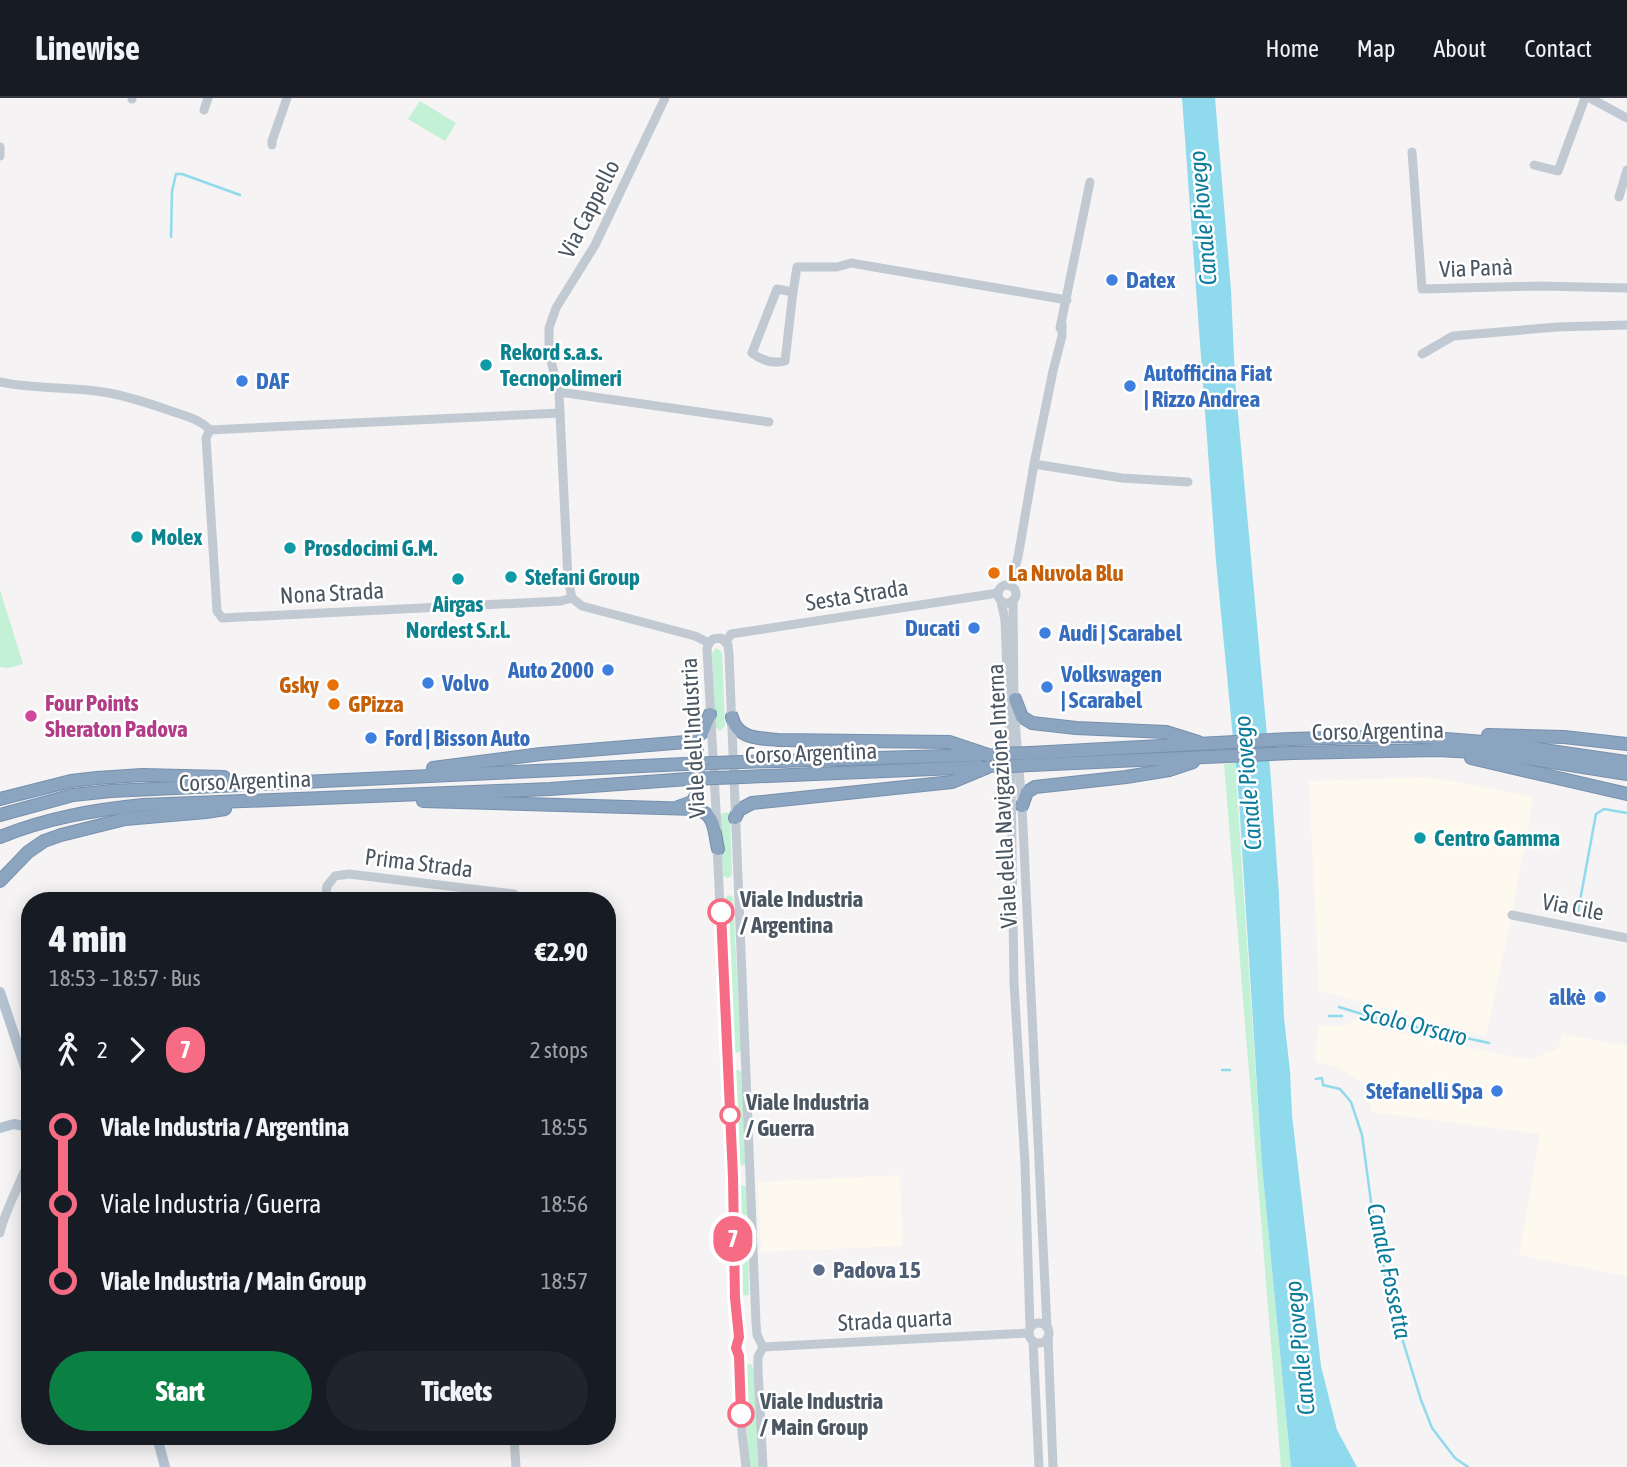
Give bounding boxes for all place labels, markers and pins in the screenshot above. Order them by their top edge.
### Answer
place label: Datex [1126,267,1175,293]
marker: Datex [1104,272,1120,288]
place label: Rekord s.a.s. Tecnopolimeri [500,339,622,391]
marker: Rekord s.a.s. Tecnopolimeri [478,357,494,373]
place label: Autofficina Fiat | Rizzo Andrea [1143,360,1272,412]
place label: DAF [256,368,289,394]
marker: DAF [234,373,250,389]
marker: Autofficina Fiat | Rizzo Andrea [1122,378,1138,394]
place label: Molex [151,524,203,550]
marker: Molex [129,529,145,545]
place label: Prosdocimi G.M. [304,535,437,561]
marker: Prosdocimi G.M. [282,540,298,556]
place label: La Nuvola Blu [1008,560,1124,586]
place label: Stefani Group [525,564,640,590]
marker: La Nuvola Blu [986,565,1002,581]
marker: Stefani Group [503,569,519,585]
marker: Airgas Nordest S.r.l. [450,571,466,587]
place label: Airgas Nordest S.r.l. [406,591,510,643]
place label: Ducati [905,615,960,641]
marker: Ducati [966,620,982,636]
place label: Audi | Scarabel [1058,620,1183,646]
marker: Audi | Scarabel [1037,625,1053,641]
place label: Auto 2000 [507,657,594,683]
place label: Volkswagen | Scarabel [1060,661,1162,713]
marker: Auto 2000 [600,662,616,678]
place label: Volvo [441,670,490,696]
place label: Gsky [279,672,320,698]
marker: Volvo [420,675,436,691]
marker: Gsky [325,677,341,693]
marker: Volkswagen | Scarabel [1039,679,1055,695]
place label: Four Points Sheraton Padova [45,690,188,742]
place label: GPizza [348,691,404,717]
marker: GPizza [326,696,342,712]
marker: Four Points Sheraton Padova [23,708,39,724]
place label: Ford | Bisson Auto [385,725,531,751]
marker: Ford | Bisson Auto [363,730,379,746]
place label: Centro Gamma [1434,825,1560,851]
marker: Centro Gamma [1412,830,1428,846]
place label: Viale Industria / Argentina [739,886,864,938]
marker: Viale Industria / Argentina [708,899,734,925]
place label: alkè [1549,984,1586,1010]
marker: alkè [1592,989,1608,1005]
place label: Stefanelli Spa [1366,1078,1483,1104]
marker: Stefanelli Spa [1489,1083,1505,1099]
place label: Viale Industria / Guerra [745,1089,870,1141]
marker: Viale Industria / Guerra [720,1105,740,1125]
place label: Padova 15 [833,1257,921,1283]
marker: Padova 15 [811,1262,827,1278]
place label: Viale Industria / Main Group [759,1388,884,1440]
marker: Viale Industria / Main Group [728,1401,754,1427]

